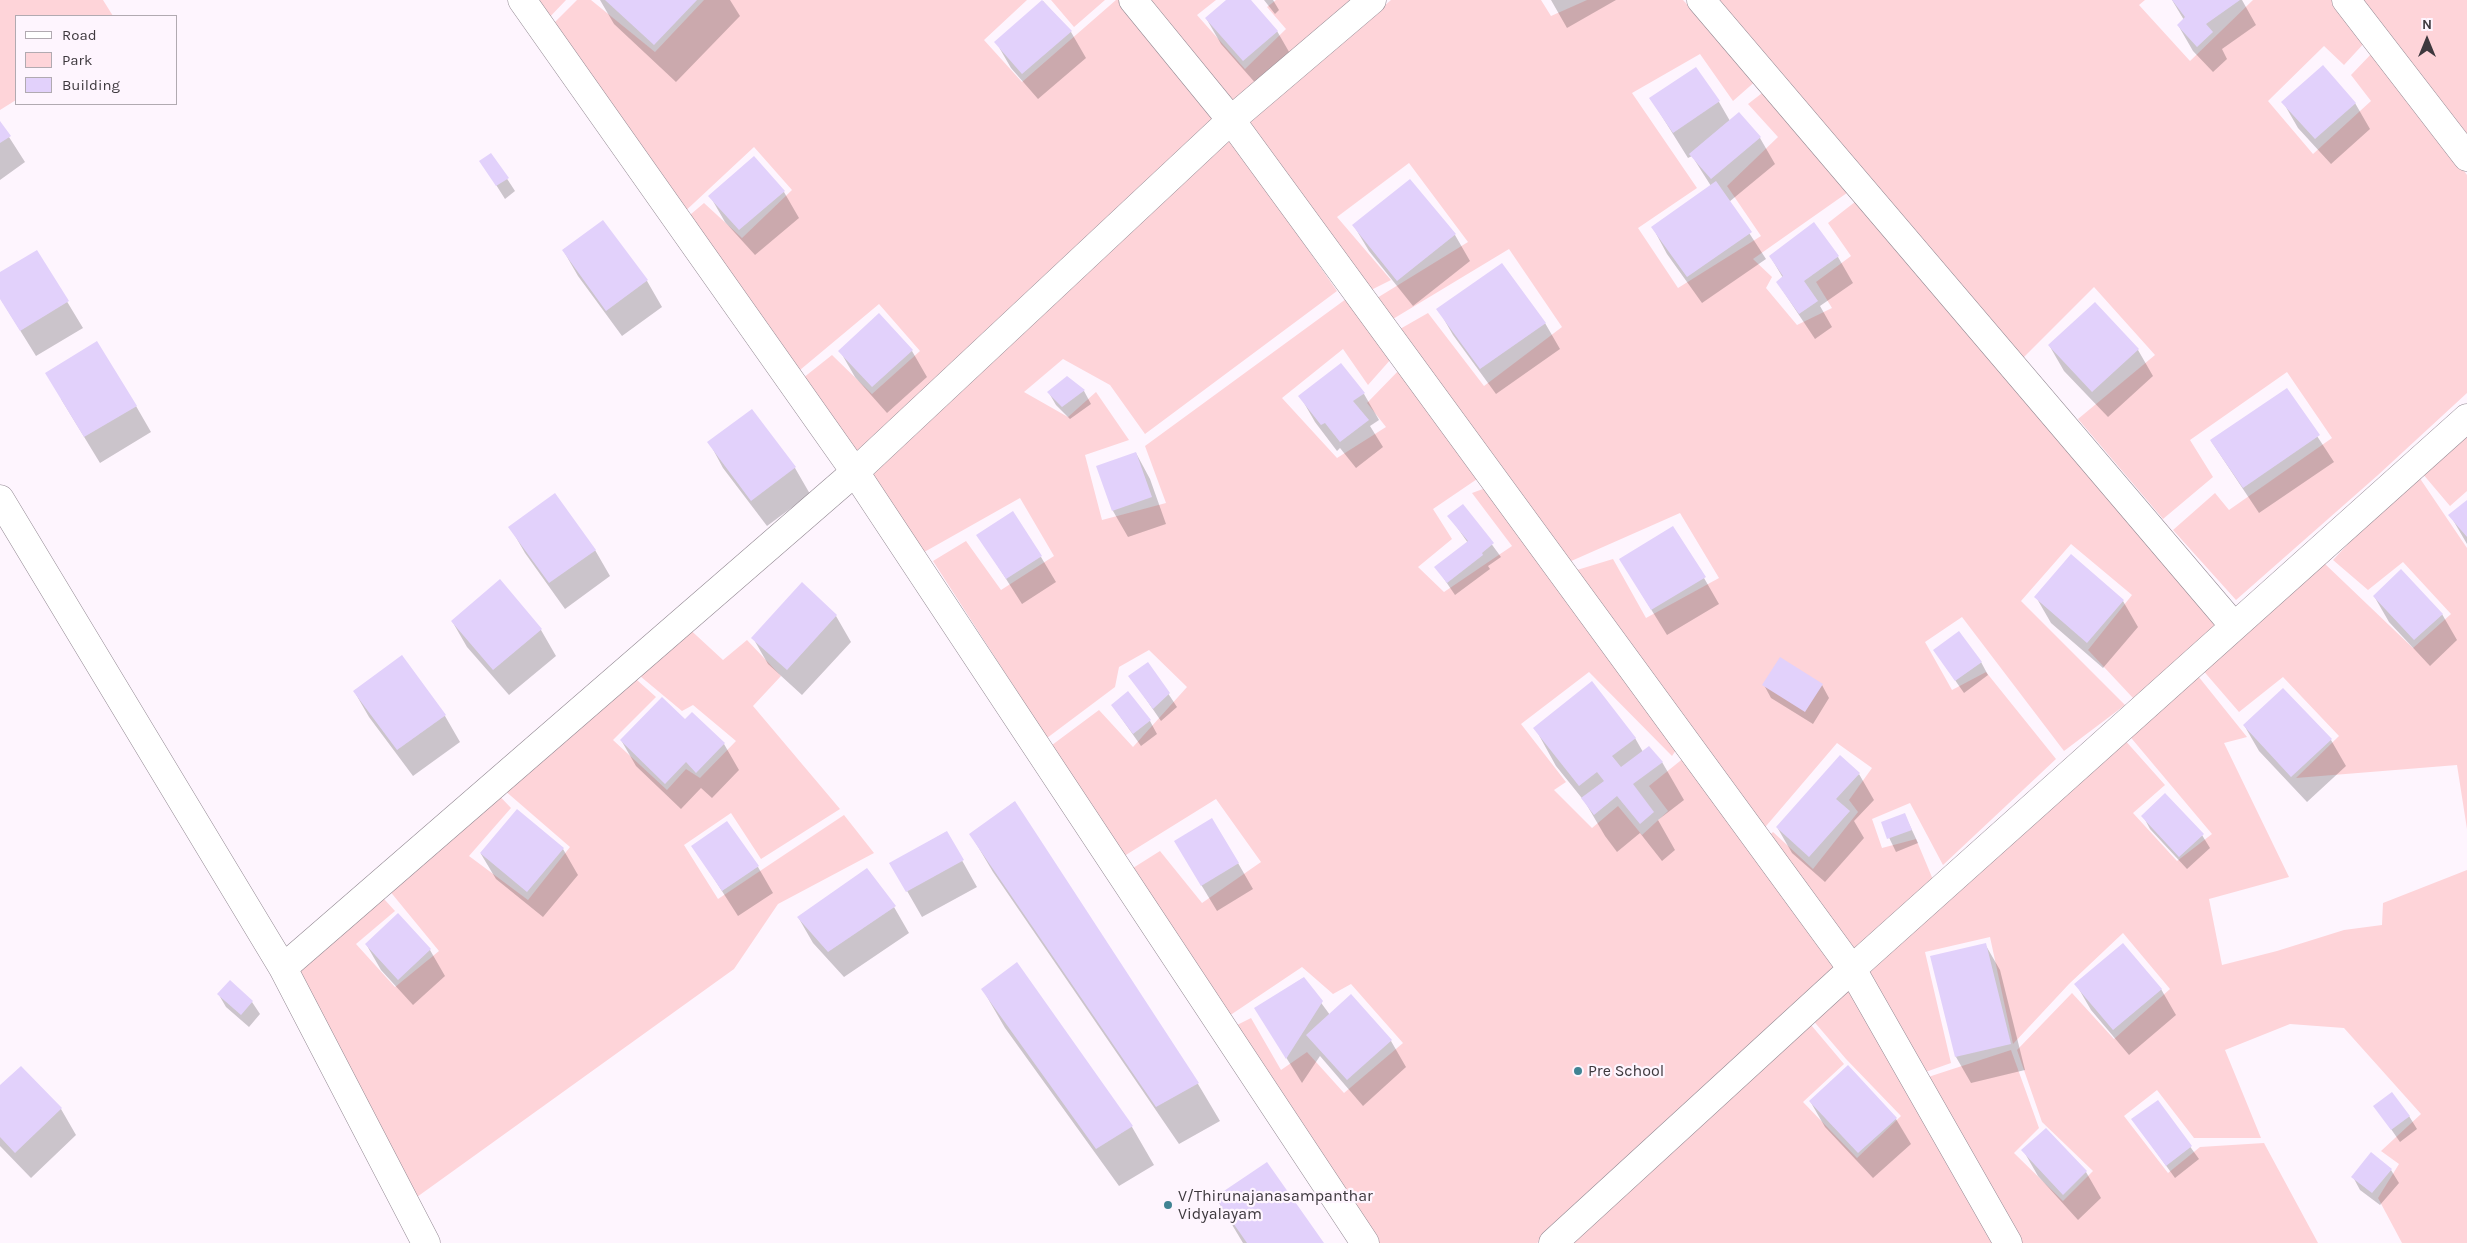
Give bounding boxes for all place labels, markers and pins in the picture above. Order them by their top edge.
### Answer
place label: Pre School [1588,1061,1664,1081]
marker: Pre School [1572,1065,1584,1077]
place label: V/Thirunajanasampanthar Vidyalayam [1178,1186,1373,1224]
marker: V/Thirunajanasampanthar Vidyalayam [1162,1199,1174,1211]

